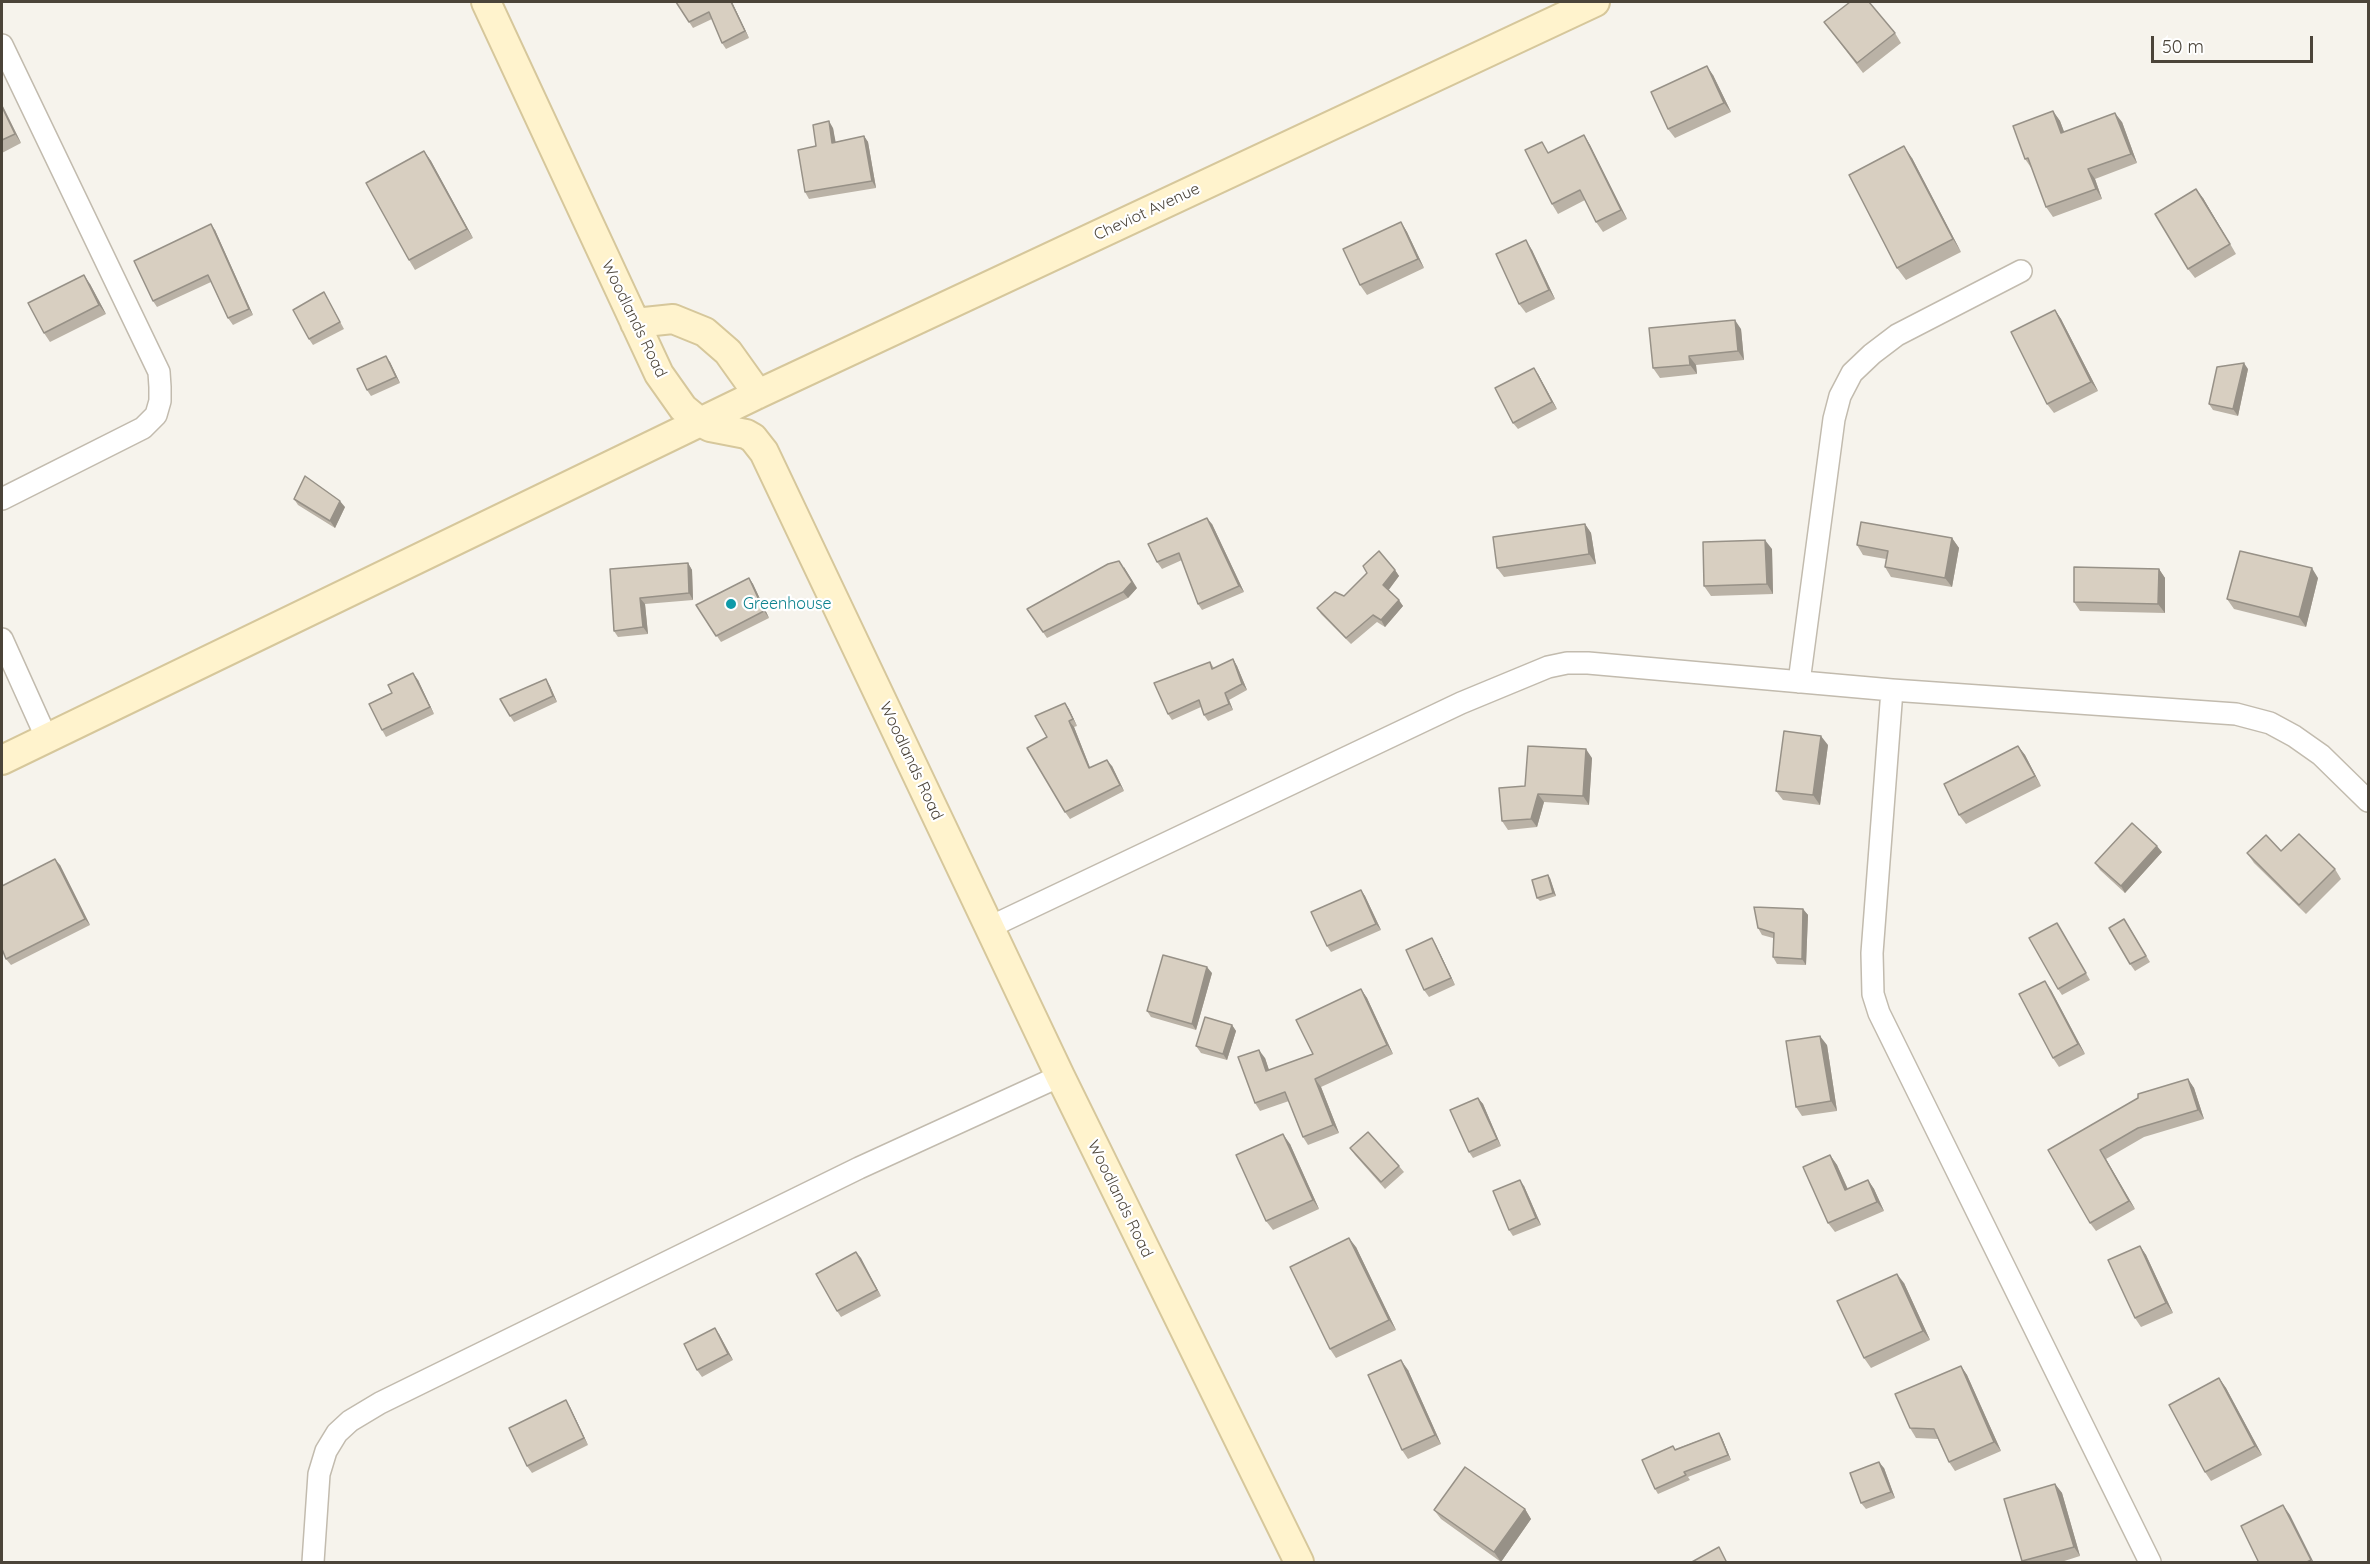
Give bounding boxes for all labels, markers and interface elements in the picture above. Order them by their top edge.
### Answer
scale bar [2154,24,2316,62]
text: 50 m [2162,35,2204,58]
street label: Cheviot Avenue [1091,179,1203,245]
street label: Woodlands Road [597,257,671,381]
place label: Greenhouse [743,594,832,614]
marker: Greenhouse [724,597,738,611]
street label: Woodlands Road [875,699,947,823]
street label: Woodlands Road [1083,1137,1157,1261]

